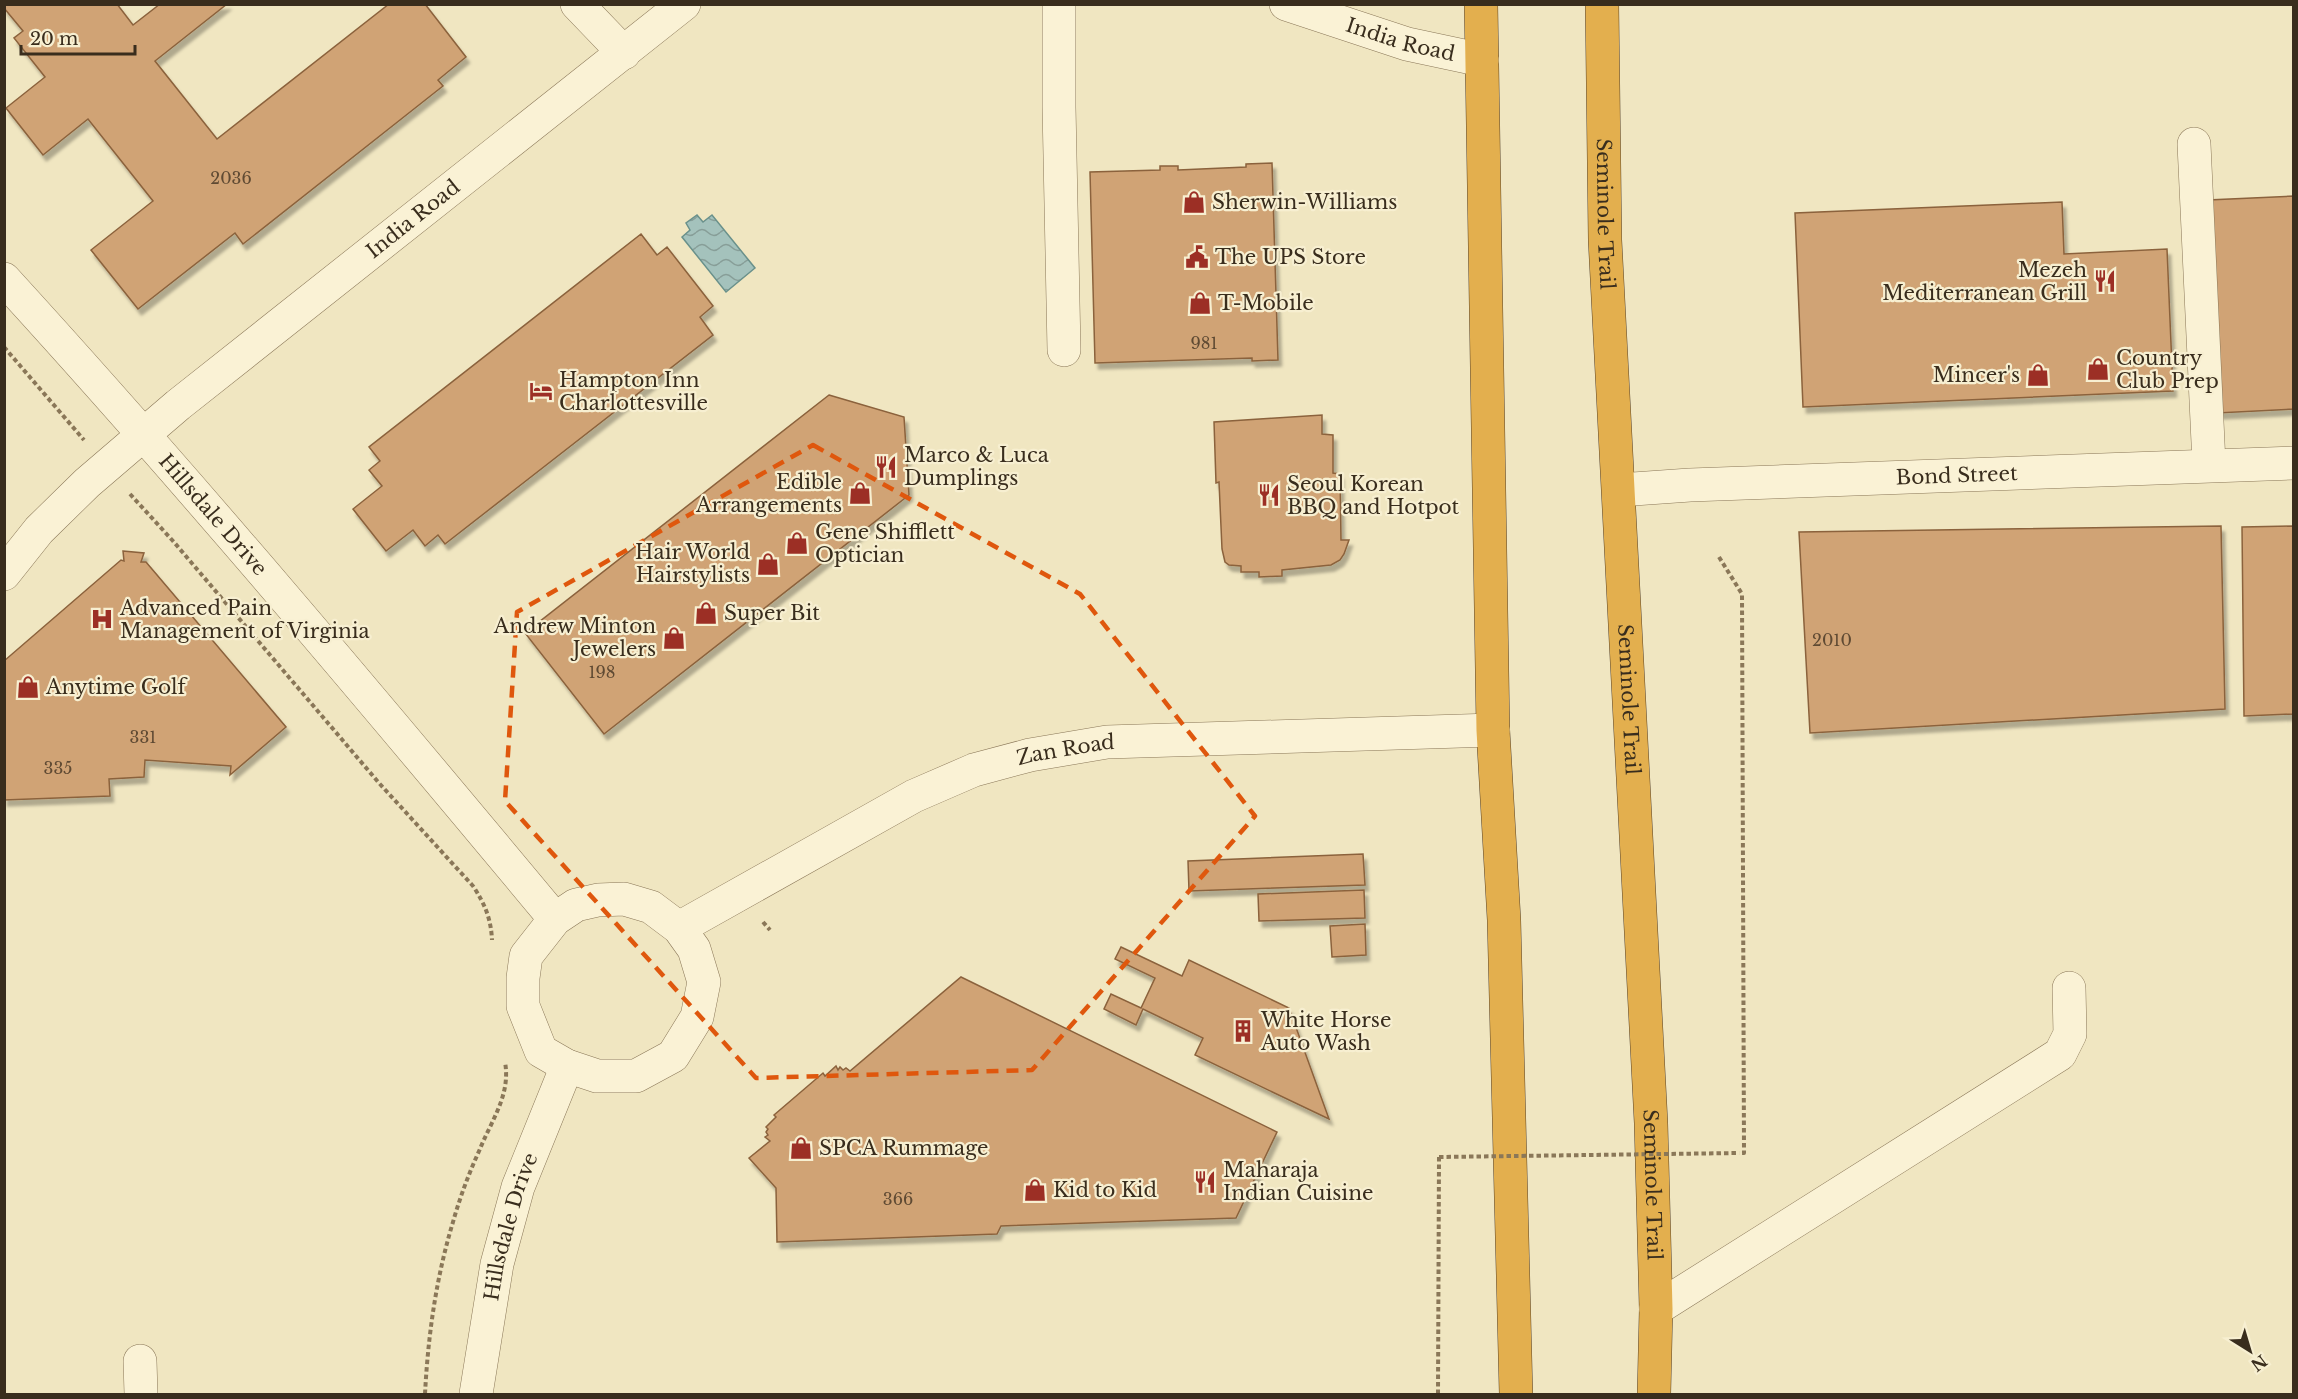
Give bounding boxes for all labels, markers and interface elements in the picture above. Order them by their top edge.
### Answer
street label: India Road [1343,13,1457,66]
scale bar [21,18,135,56]
text: 20 m [30,28,78,50]
street label: Seminole Trail [1592,138,1620,290]
house number: 2036 [210,168,252,188]
street label: India Road [361,175,464,263]
shop icon: Sherwin-Williams [1181,189,1207,215]
place label: Sherwin-Williams [1212,190,1397,214]
public building icon: The UPS Store [1184,244,1210,270]
place label: The UPS Store [1215,245,1366,269]
place label: Mezeh Mediterranean Grill [1882,258,2087,305]
restaurant icon: Mezeh Mediterranean Grill [2092,268,2118,294]
shop icon: T-Mobile [1187,290,1213,316]
place label: T-Mobile [1218,291,1314,315]
house number: 981 [1190,333,1218,353]
place label: Country Club Prep [2116,346,2219,393]
shop icon: Country Club Prep [2085,356,2111,382]
shop icon: Mincer's [2025,362,2051,388]
place label: Mincer's [1933,363,2020,387]
place label: Hampton Inn Charlottesville [559,368,708,415]
hotel icon: Hampton Inn Charlottesville [528,378,554,404]
place label: Marco & Luca Dumplings [904,443,1050,490]
street label: Hillsdale Drive [154,449,272,580]
restaurant icon: Marco & Luca Dumplings [873,454,899,480]
street label: Bond Street [1895,461,2018,489]
place label: Edible Arrangements [695,470,842,517]
place label: Seoul Korean BBQ and Hotpot [1287,472,1460,519]
shop icon: Edible Arrangements [847,480,873,506]
restaurant icon: Seoul Korean BBQ and Hotpot [1256,482,1282,508]
place label: Gene Shifflett Optician [815,520,955,567]
shop icon: Gene Shifflett Optician [784,530,810,556]
place label: Hair World Hairstylists [635,540,750,587]
shop icon: Hair World Hairstylists [755,551,781,577]
place label: Advanced Pain Management of Virginia [119,596,371,643]
shop icon: Super Bit [693,600,719,626]
place label: Super Bit [724,601,820,625]
hospital icon: Advanced Pain Management of Virginia [89,606,115,632]
place label: Andrew Minton Jewelers [493,614,656,661]
street label: Seminole Trail [1613,623,1645,775]
shop icon: Andrew Minton Jewelers [661,625,687,651]
house number: 2010 [1812,630,1852,650]
house number: 198 [588,662,616,682]
shop icon: Anytime Golf [15,674,41,700]
place label: Anytime Golf [45,675,189,699]
house number: 331 [130,727,156,747]
street label: Zan Road [1014,730,1115,770]
house number: 335 [44,758,72,778]
place label: White Horse Auto Wash [1260,1008,1391,1055]
building icon: White Horse Auto Wash [1230,1018,1256,1044]
street label: Seminole Trail [1638,1109,1667,1261]
shop icon: SPCA Rummage [788,1135,814,1161]
place label: SPCA Rummage [819,1136,989,1160]
street label: Hillsdale Drive [479,1149,543,1303]
place label: Maharaja Indian Cuisine [1223,1158,1373,1205]
restaurant icon: Maharaja Indian Cuisine [1192,1169,1218,1195]
shop icon: Kid to Kid [1022,1177,1048,1203]
place label: Kid to Kid [1053,1178,1157,1202]
house number: 366 [883,1189,913,1209]
north arrow [2220,1321,2280,1381]
text: N [2247,1350,2271,1375]

